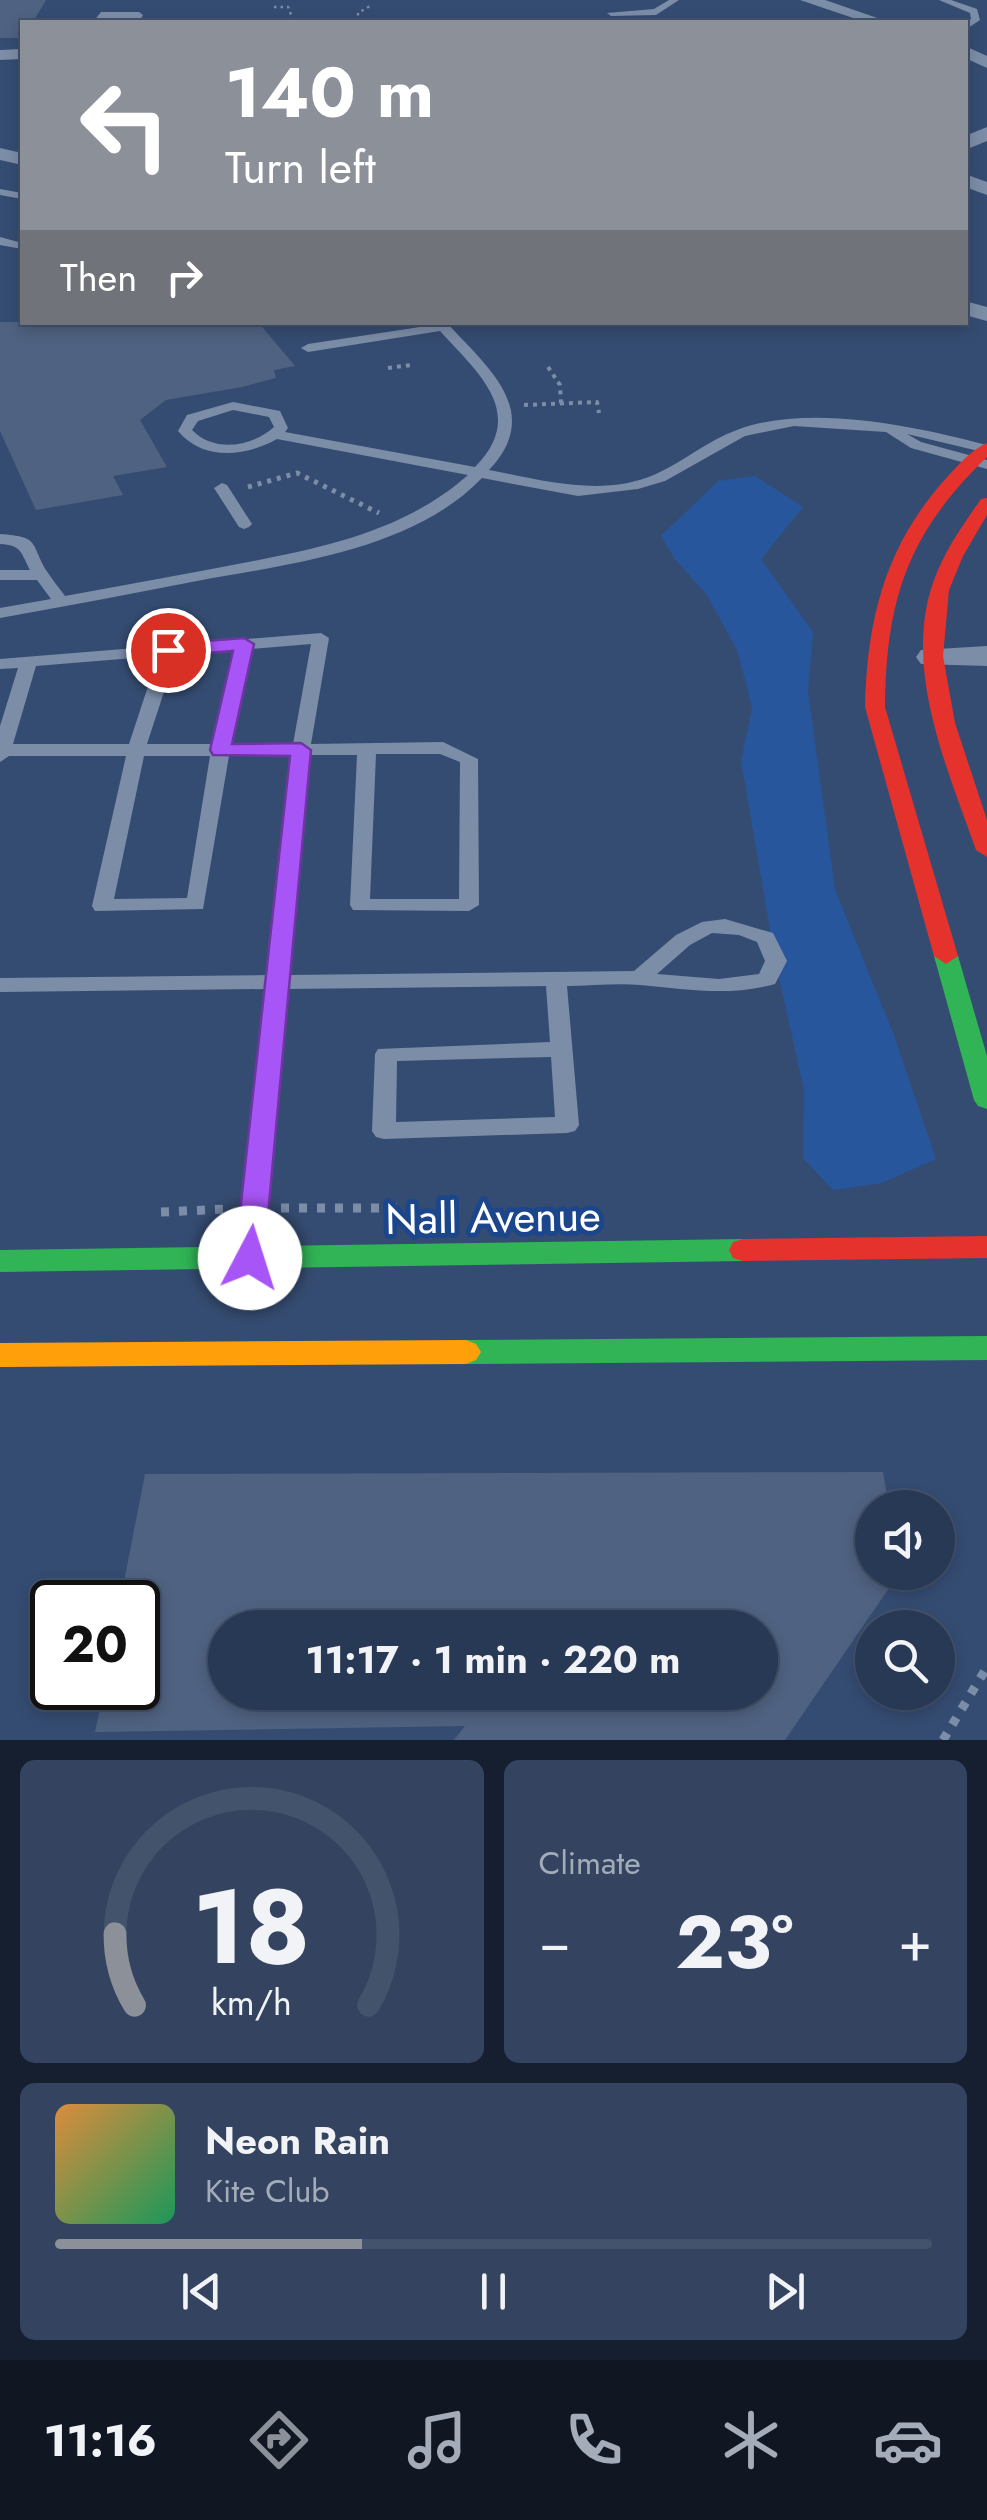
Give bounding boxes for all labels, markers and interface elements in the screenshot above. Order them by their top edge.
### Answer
text: 140 m [225,42,434,143]
icon: left [60,60,190,190]
text: Turn left [225,135,376,200]
text: Then [60,250,137,305]
icon: right [157,250,212,305]
pin [126,608,211,693]
icon: arrive [141,623,196,678]
street label: Nall Avenue [385,1185,601,1250]
position arrow [198,1206,302,1310]
map controls [855,1490,955,1710]
button: sound [855,1490,955,1590]
speed limit sign: 20 [30,1580,160,1710]
button: search [855,1610,955,1710]
text: 11:17 · 1 min · 220 m [305,1632,681,1687]
text: Climate [539,1840,641,1886]
text: 18 [193,1852,311,2002]
text: 23° [676,1888,794,1996]
text: − [539,1902,571,1982]
text: + [898,1902,932,1982]
text: km/h [211,1977,292,2028]
text: Neon Rain [205,2113,390,2168]
text: Kite Club [205,2168,329,2214]
icon: previous [174,2264,229,2319]
icon: pause [466,2264,521,2319]
icon: next [758,2264,813,2319]
icon: directions [244,2405,314,2475]
icon: music [402,2405,472,2475]
icon: phone [559,2405,629,2475]
icon: climate [716,2405,786,2475]
icon: car [873,2405,943,2475]
text: 11:16 [44,2408,157,2473]

